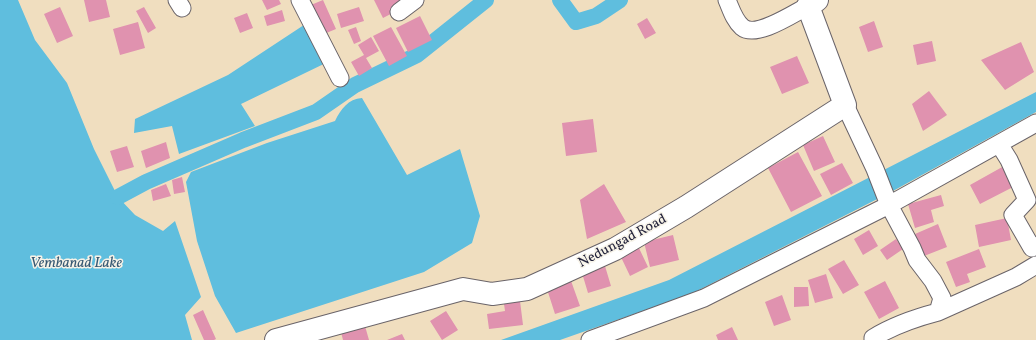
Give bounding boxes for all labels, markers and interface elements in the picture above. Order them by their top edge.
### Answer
street label: Nedungad Road [576,212,670,272]
water label: Vembanad Lake [30,255,122,273]

